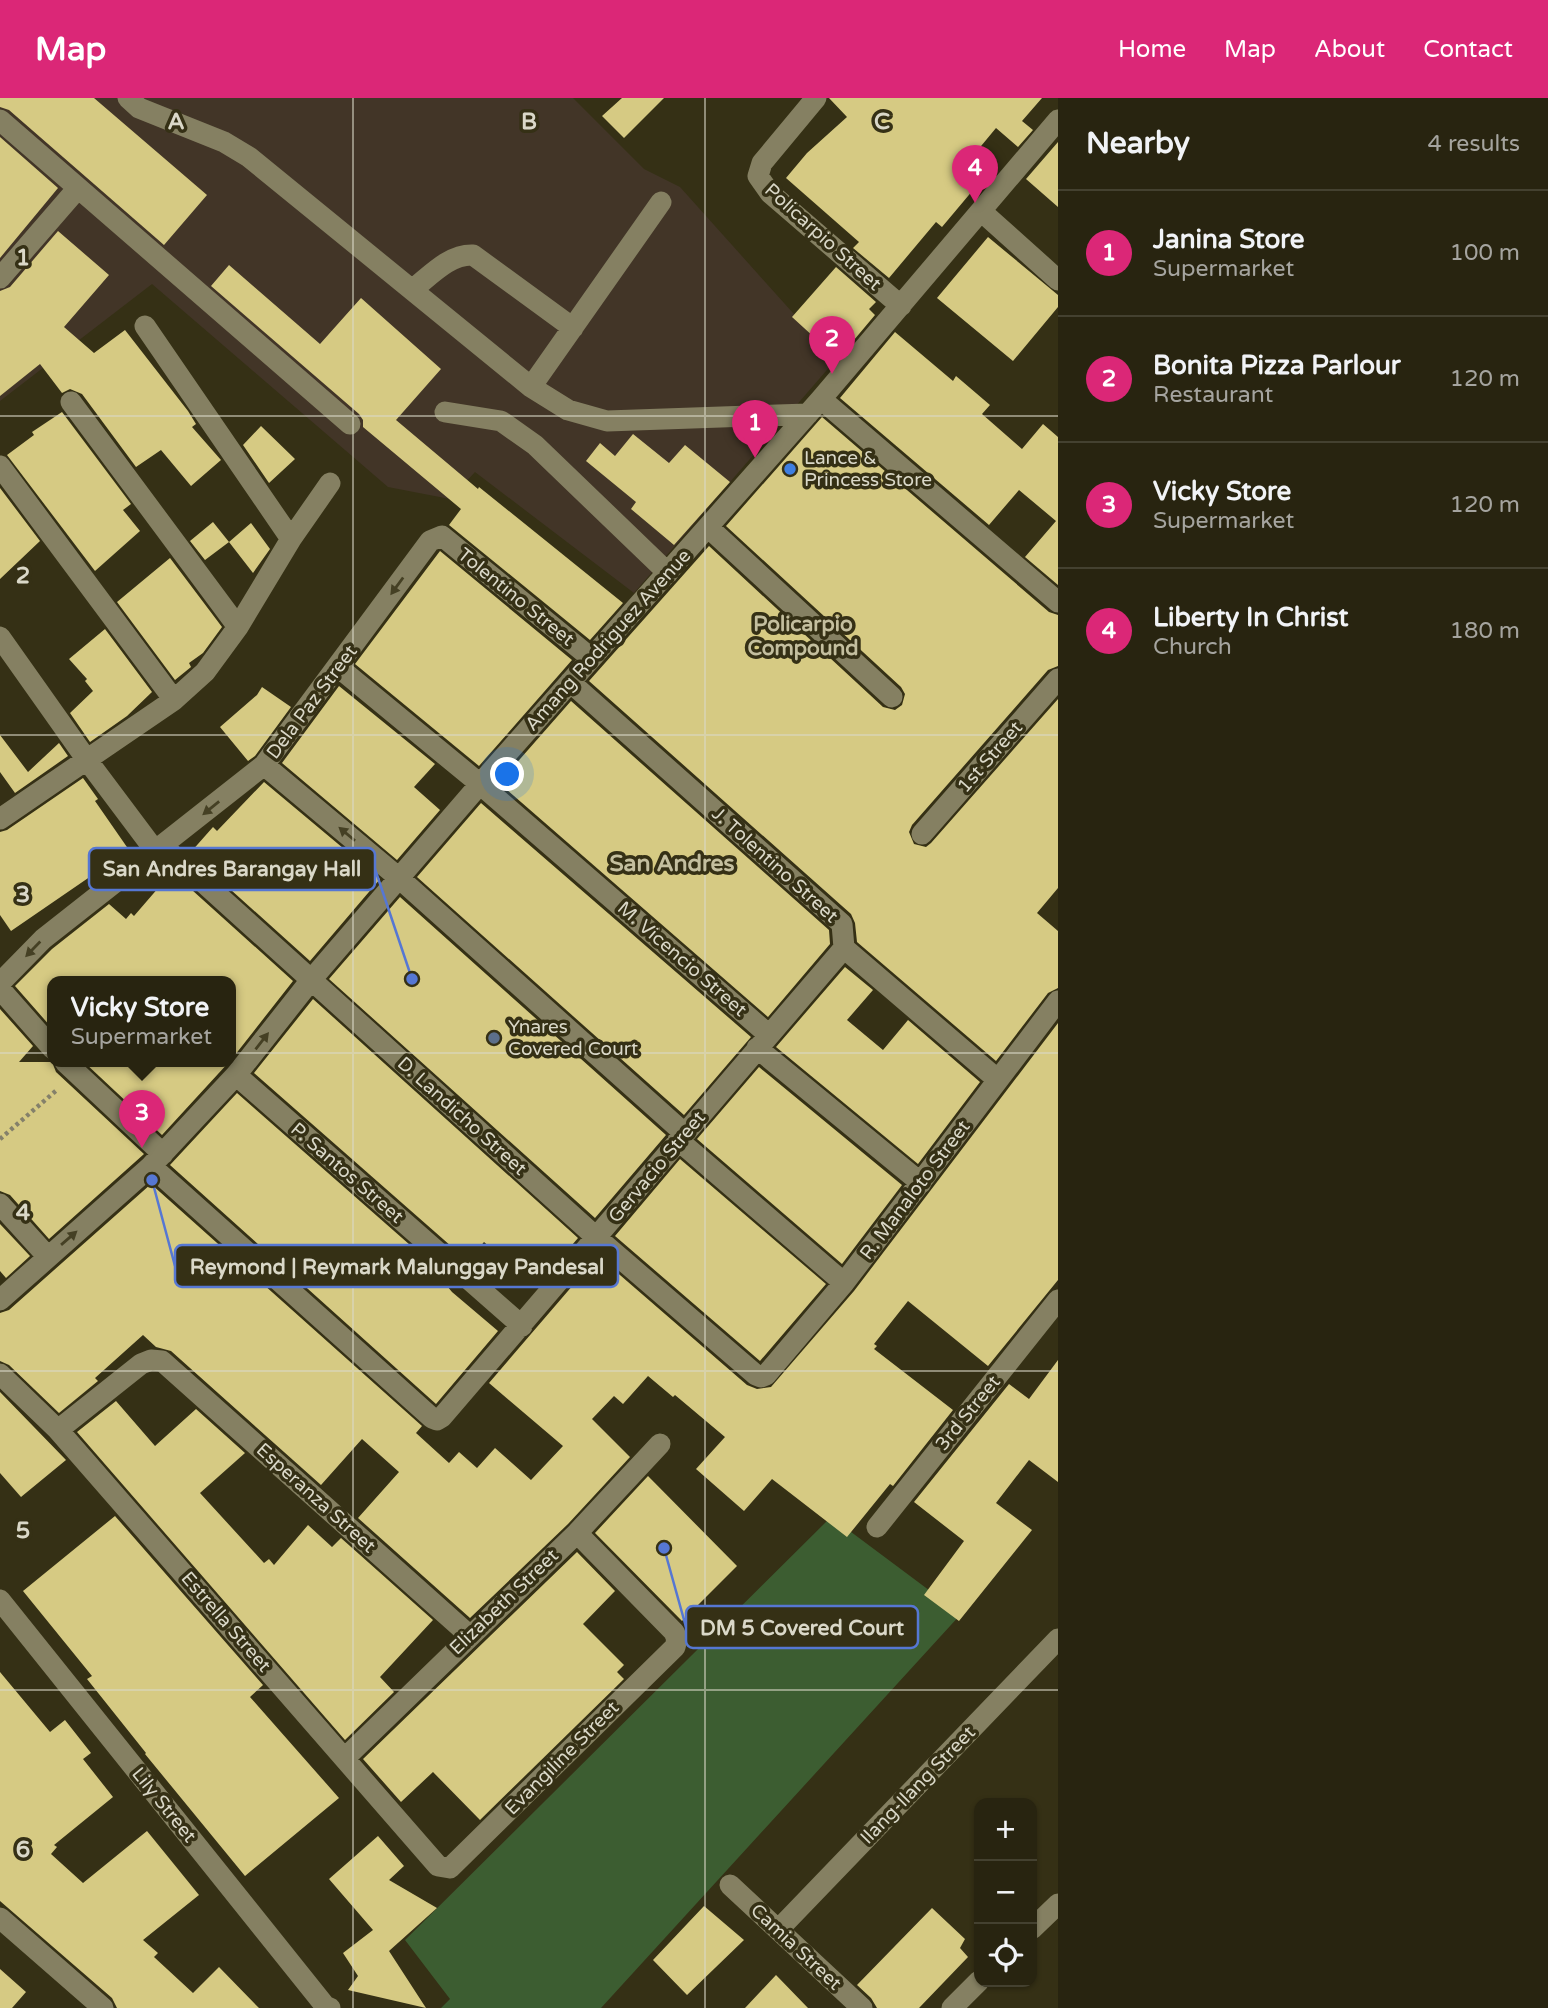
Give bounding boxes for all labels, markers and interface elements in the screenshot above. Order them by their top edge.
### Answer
text: Map [35,30,106,69]
text: Home [1118,35,1186,64]
text: Map [1224,35,1276,64]
text: About [1314,35,1385,64]
text: Contact [1423,35,1513,64]
text: A [167,108,185,136]
text: B [521,108,537,136]
text: C [874,108,890,136]
text: Nearby [1086,125,1190,162]
text: 4 results [1427,130,1520,158]
pin: 4 [952,145,998,203]
street label: Policarpio Street [760,179,886,295]
text: Janina Store [1153,224,1305,255]
text: 1 [1102,239,1116,267]
text: 100 m [1450,239,1520,267]
text: 1 [16,244,30,272]
text: Supermarket [1153,255,1294,283]
pin: 2 [809,316,855,374]
text: Bonita Pizza Parlour [1153,350,1401,381]
text: 2 [1102,365,1116,393]
text: 120 m [1450,365,1520,393]
text: Restaurant [1153,381,1273,409]
pin: 1 [732,400,778,458]
place label: Lance & Princess Store [804,447,932,491]
marker: Lance & Princess Store [782,461,798,477]
text: Vicky Store [1153,476,1291,507]
text: 3 [1102,491,1116,519]
text: 120 m [1450,491,1520,519]
text: Supermarket [1153,507,1294,535]
street label: Tolentino Street [453,543,579,651]
street label: Amang Rodriguez Avenue [521,545,695,735]
text: 2 [16,562,30,590]
one-way arrow [391,577,405,595]
text: Liberty In Christ [1153,602,1348,633]
district label: Policarpio Compound [747,612,859,661]
text: 4 [1102,617,1116,645]
text: 180 m [1450,617,1520,645]
text: Church [1153,633,1232,661]
street label: Dela Paz Street [262,641,362,763]
street label: 1st Street [953,717,1027,797]
your location [490,757,524,791]
one-way arrow [203,800,221,815]
street label: J. Tolentino Street [708,803,842,927]
one-way arrow [338,827,355,842]
callout: San Andres Barangay Hall [89,848,375,890]
district label: San Andres [609,850,735,878]
text: San Andres Barangay Hall [103,857,361,882]
text: 3 [16,881,30,909]
street label: M. Vicencio Street [613,897,751,1021]
one-way arrow [26,940,42,957]
popup [47,976,236,1067]
text: Vicky Store [71,992,209,1023]
place label: Ynares Covered Court [508,1016,638,1060]
text: Supermarket [71,1023,212,1051]
marker: Ynares Covered Court [486,1030,502,1046]
one-way arrow [255,1032,269,1050]
street label: D. Landicho Street [393,1052,531,1180]
pin: 3 [119,1090,165,1148]
street label: Gervacio Street [604,1107,710,1227]
street label: R. Manaloto Street [855,1116,975,1264]
street label: P. Santos Street [286,1118,408,1228]
text: 4 [16,1199,31,1227]
one-way arrow [60,1230,78,1246]
callout: Reymond | Reymark Malunggay Pandesal [175,1245,618,1287]
text: Reymond | Reymark Malunggay Pandesal [190,1255,604,1280]
street label: 3rd Street [931,1371,1005,1455]
street label: Esperanza Street [252,1439,380,1557]
text: 5 [16,1517,30,1545]
street label: Elizabeth Street [445,1545,563,1659]
street label: Estrella Street [177,1567,275,1677]
callout: DM 5 Covered Court [686,1606,918,1648]
text: DM 5 Covered Court [700,1616,904,1641]
street label: Evangiline Street [501,1697,623,1819]
street label: Ilang-Ilang Street [856,1721,980,1849]
street label: Lily Street [127,1763,201,1847]
map controls [974,1798,1037,1987]
button: + [974,1798,1037,1861]
text: 6 [16,1836,30,1864]
button: − [974,1861,1037,1924]
street label: Camia Street [746,1899,846,1995]
button: locate [974,1924,1037,1987]

